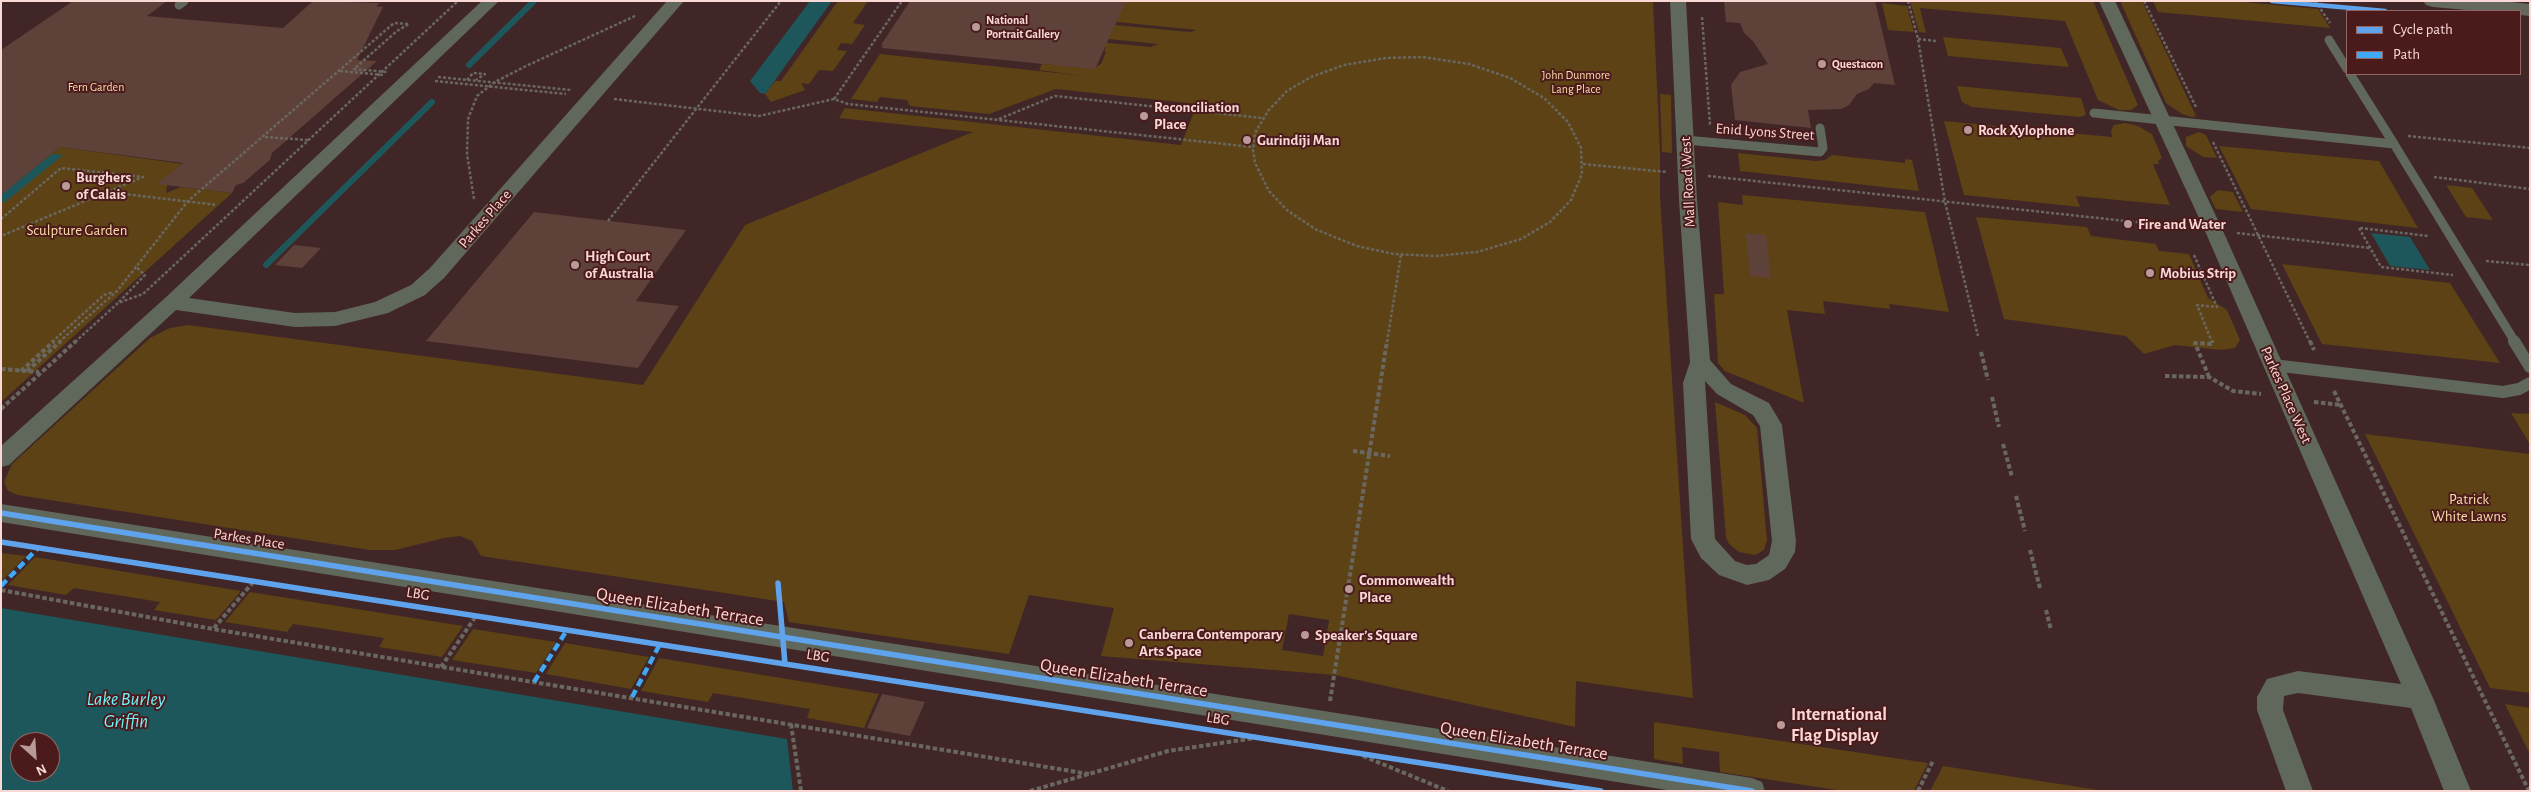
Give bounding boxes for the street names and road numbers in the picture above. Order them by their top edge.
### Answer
street label: Enid Lyons Street [1715,120,1815,144]
street label: Mall Road West [1677,136,1699,228]
street label: Parkes Place [455,186,515,252]
street label: Parkes Place West [2257,344,2315,446]
street label: Parkes Place [212,525,286,553]
street label: LBG [405,583,431,605]
street label: Queen Elizabeth Terrace [595,583,765,631]
street label: LBG [805,645,831,667]
street label: Queen Elizabeth Terrace [1039,654,1209,702]
street label: LBG [1205,708,1231,730]
street label: Queen Elizabeth Terrace [1439,717,1609,765]

